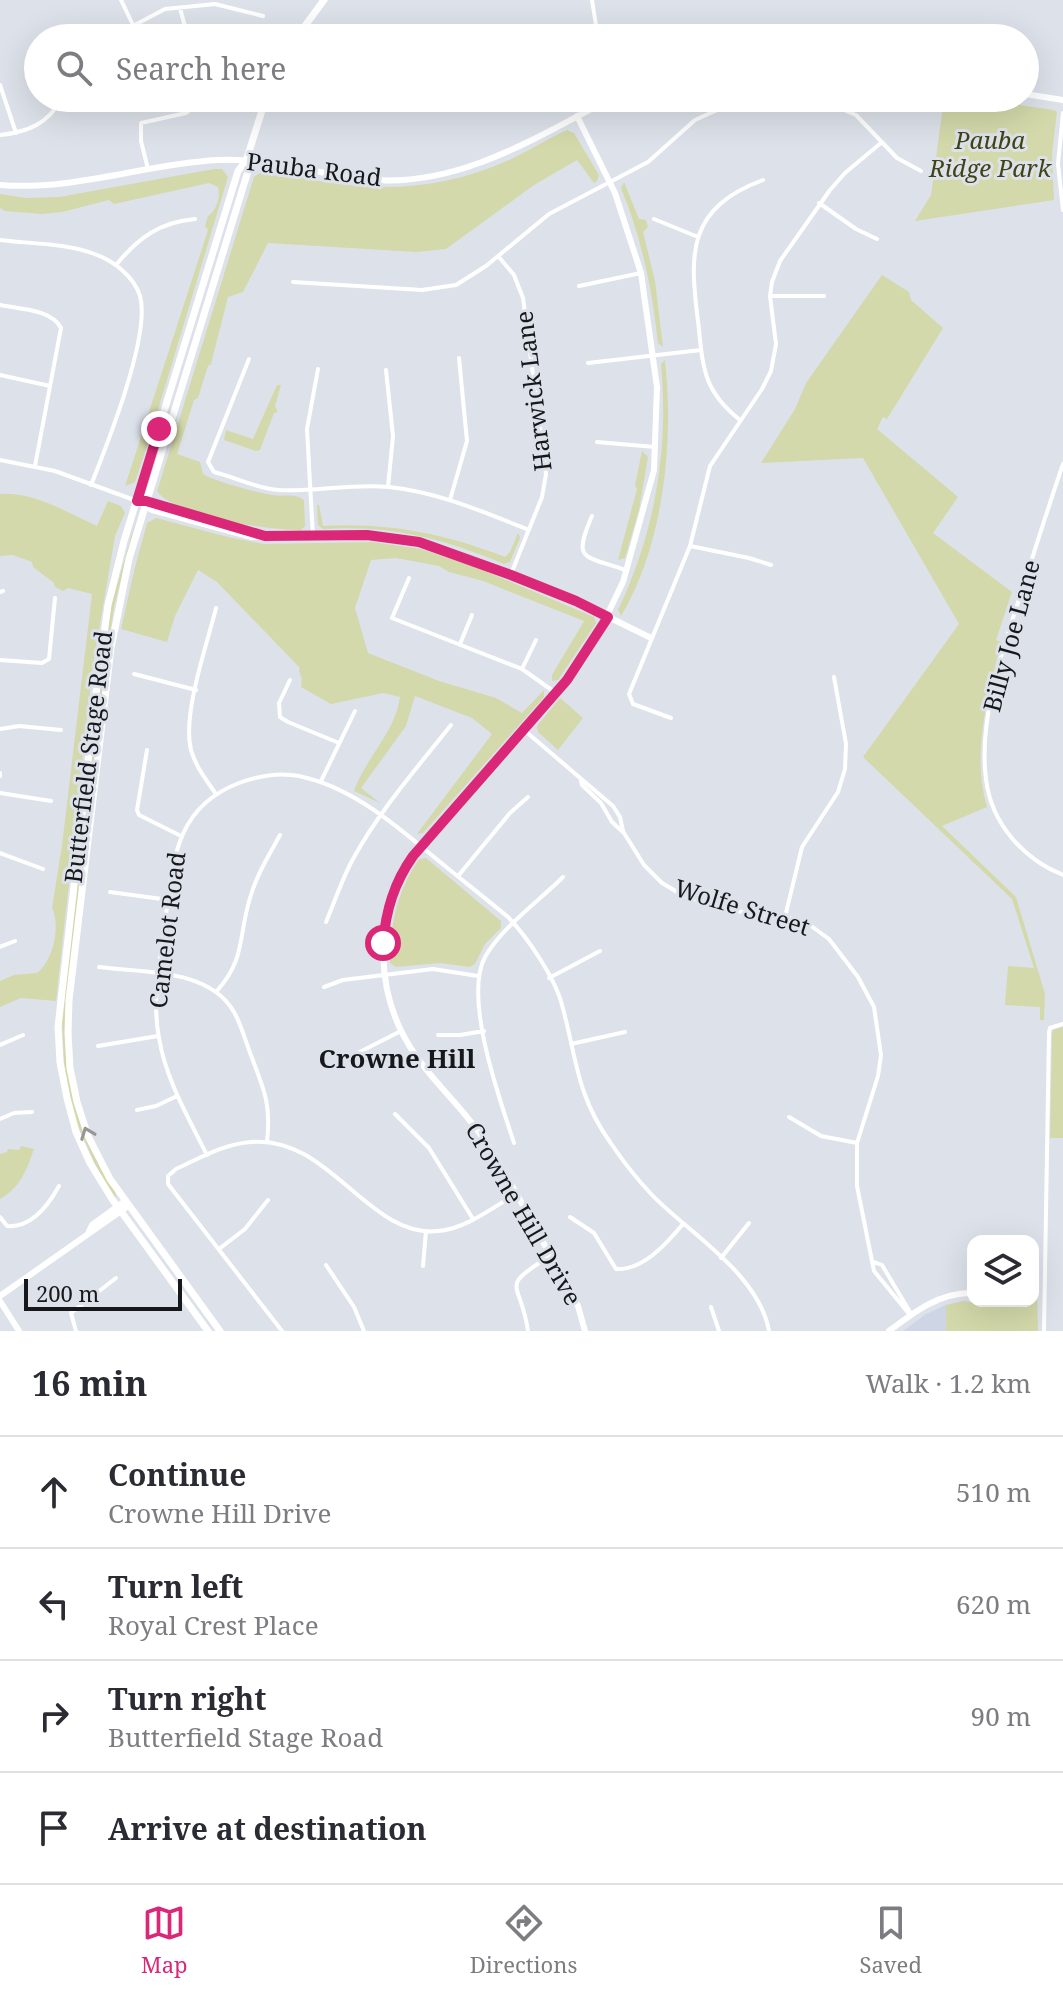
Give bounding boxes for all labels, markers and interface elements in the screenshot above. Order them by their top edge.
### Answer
search box [24,24,1039,112]
icon: search [52,46,96,90]
text: Search here [116,48,286,89]
park label: Pauba Ridge Park [928,123,1052,184]
street label: Pauba Road [245,144,384,193]
street label: Harwick Lane [506,309,559,473]
route end [141,411,177,447]
street label: Billy Joe Lane [974,556,1047,715]
street label: Butterfield Stage Road [56,628,119,885]
street label: Camelot Road [141,849,193,1010]
street label: Wolfe Street [671,870,814,943]
route start [365,925,401,961]
district label: Crowne Hill [319,1040,475,1076]
street label: Crowne Hill Drive [458,1116,590,1311]
one-way arrow [80,1127,97,1141]
map controls [967,1235,1039,1307]
button: layers [967,1235,1039,1307]
scale bar [24,1275,182,1311]
text: 200 m [36,1278,99,1308]
text: 16 min [32,1360,147,1406]
text: Walk · 1.2 km [866,1365,1031,1401]
text: Continue [108,1454,246,1495]
icon: ahead [32,1470,76,1514]
text: 510 m [956,1474,1031,1510]
text: Crowne Hill Drive [108,1495,331,1531]
text: Turn left [108,1566,243,1607]
icon: left [32,1582,76,1626]
text: 620 m [956,1586,1031,1622]
text: Royal Crest Place [108,1607,319,1643]
text: Turn right [108,1678,266,1719]
icon: right [32,1694,76,1738]
text: 90 m [971,1698,1031,1734]
text: Butterfield Stage Road [108,1719,383,1755]
icon: arrive [32,1806,76,1850]
text: Arrive at destination [108,1808,427,1849]
tab: Map [141,1901,188,1979]
tab: Directions [470,1901,577,1979]
tab: Saved [860,1901,922,1979]

